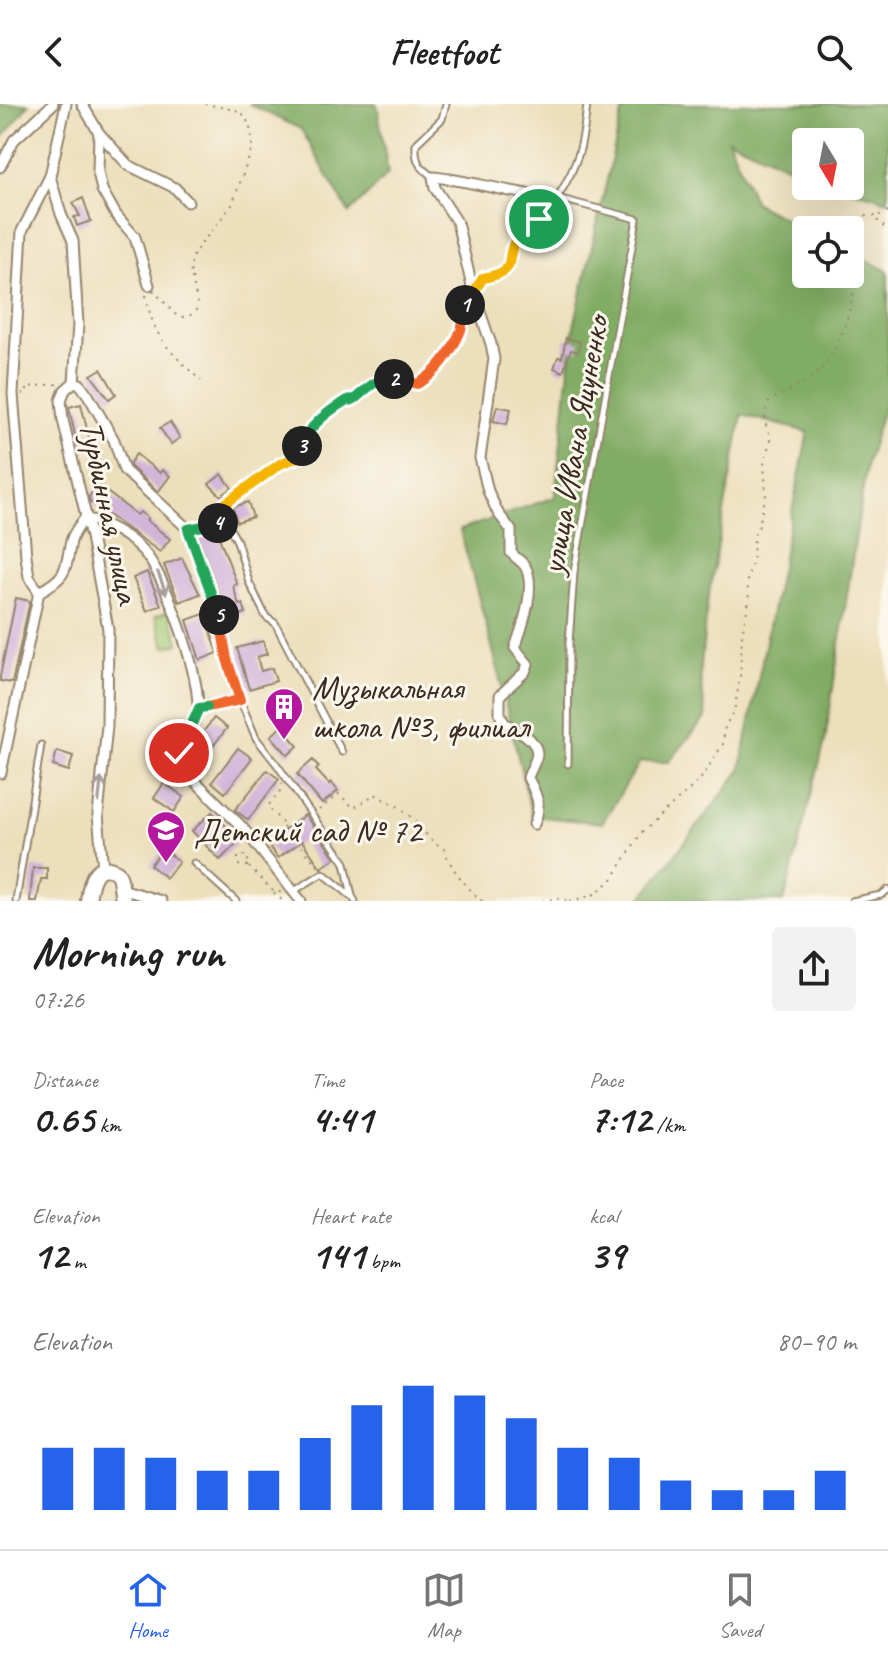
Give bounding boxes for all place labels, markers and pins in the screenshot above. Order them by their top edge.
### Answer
pin [505,185,573,253]
pin: 1 [445,285,485,325]
pin: 2 [374,359,414,399]
pin: 3 [282,426,322,466]
pin: 4 [198,503,238,543]
pin: 5 [199,595,239,635]
place label: Музыкальная школа №3, филиал [312,666,532,748]
building icon: Музыкальная школа №3, филиал [263,686,305,741]
pin [145,719,213,787]
school or university icon: Детский сад № 72 [145,809,187,864]
place label: Детский сад № 72 [194,809,424,852]

